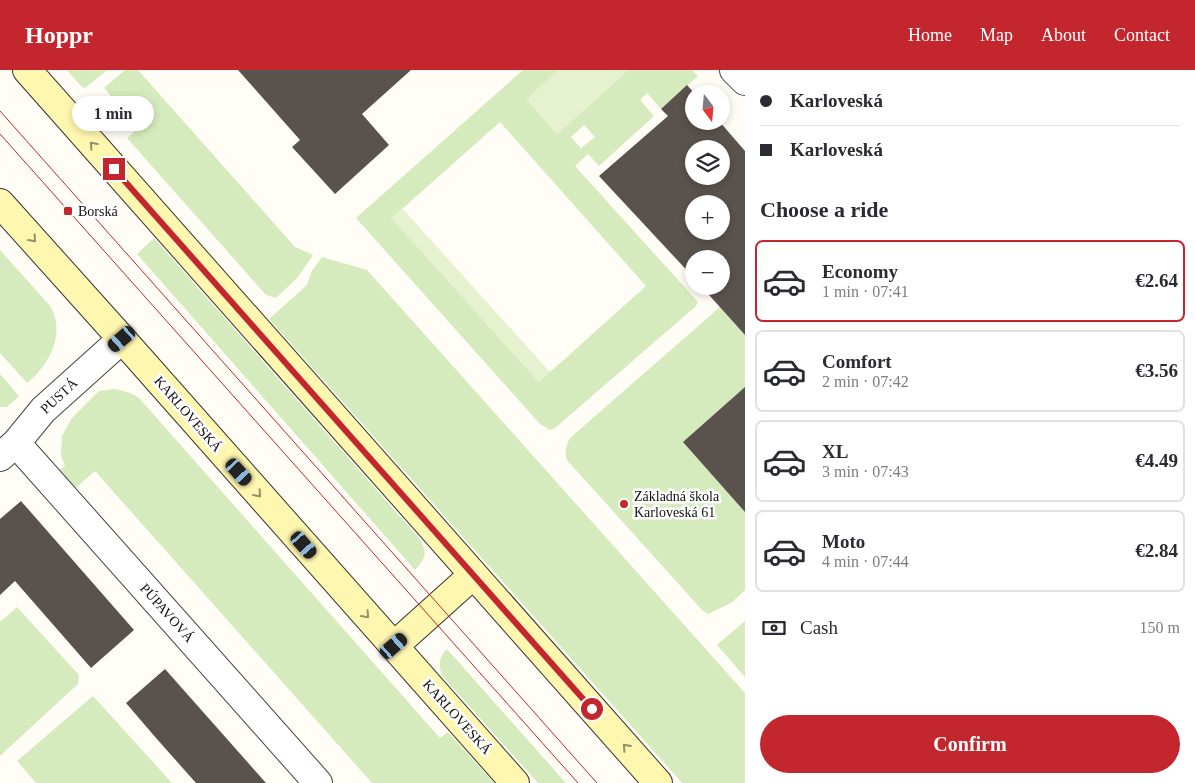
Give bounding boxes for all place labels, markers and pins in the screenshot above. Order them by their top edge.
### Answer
place label: Borská [78,204,118,219]
marker: Borská [62,205,74,217]
place label: Základná škola Karloveská 61 [634,489,720,520]
marker: Základná škola Karloveská 61 [618,498,630,510]

